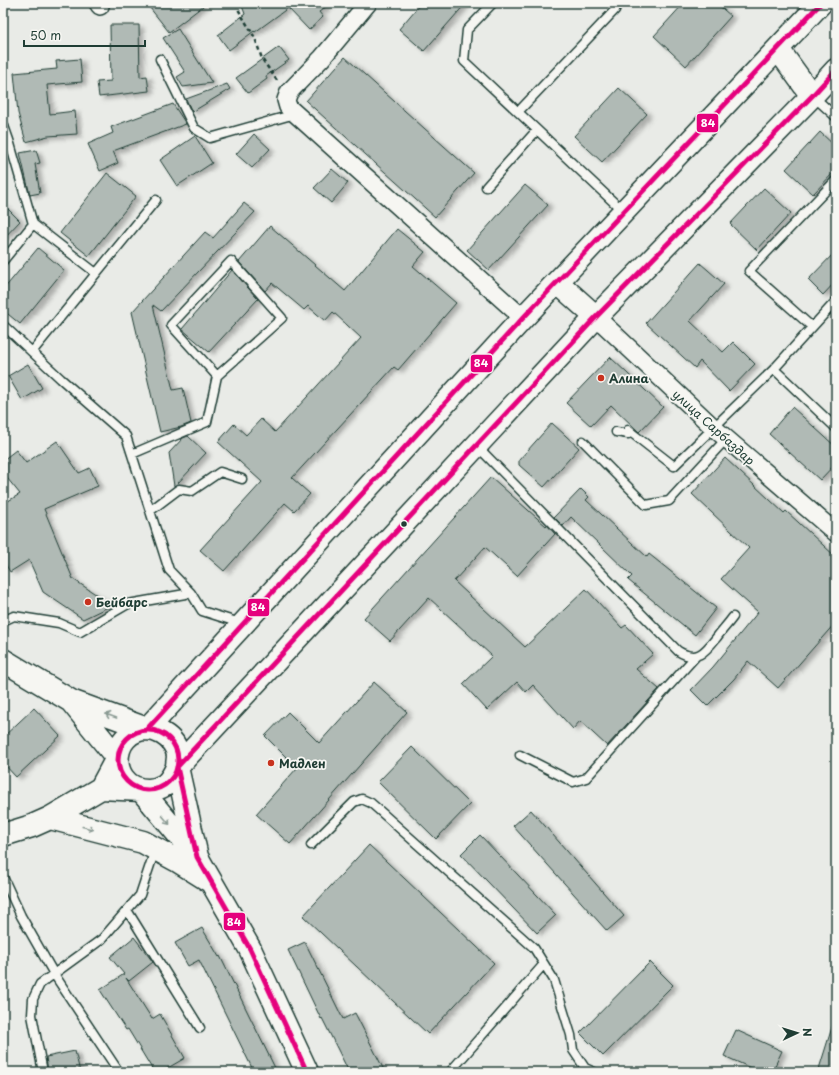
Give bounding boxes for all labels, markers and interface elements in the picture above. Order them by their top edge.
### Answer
scale bar [24,22,145,48]
text: 50 m [30,26,61,44]
line badge: 84 [696,113,719,133]
text: 84 [701,114,716,131]
line badge: 84 [470,354,493,373]
text: 84 [474,354,489,371]
place label: Алина [609,369,650,387]
marker: Алина [596,373,606,383]
street label: улица Сарбаздар [669,385,759,469]
unlabelled marker [399,519,409,529]
place label: Бейбарс [96,593,148,611]
marker: Бейбарс [83,597,93,607]
line badge: 84 [247,598,270,617]
text: 84 [251,598,266,615]
one-way arrow [105,711,117,719]
place label: Мадлен [279,754,325,772]
marker: Мадлен [266,758,276,768]
one-way arrow [162,814,170,825]
one-way arrow [81,825,94,832]
line badge: 84 [223,912,246,931]
text: 84 [227,913,242,930]
north arrow [777,1013,817,1053]
text: N [799,1027,816,1037]

